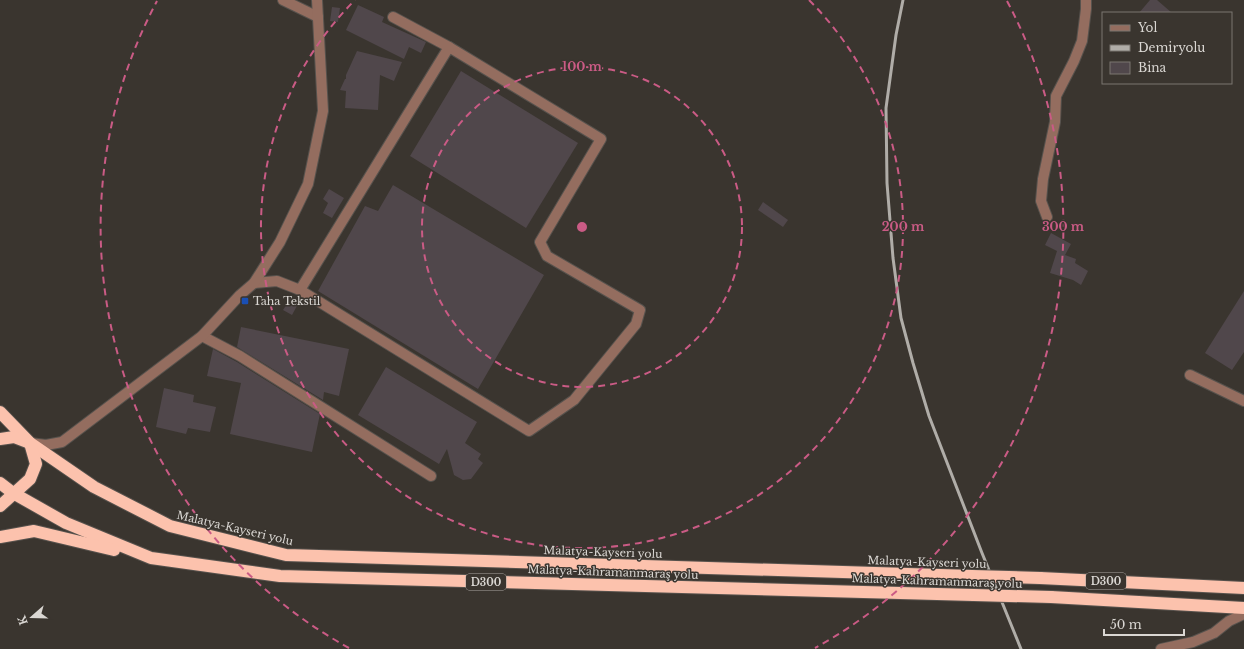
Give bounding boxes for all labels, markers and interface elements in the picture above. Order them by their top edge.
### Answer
legend [1102,12,1232,84]
text: Yol [1137,20,1157,35]
text: Demiryolu [1138,40,1205,55]
text: 100 m [562,59,603,74]
text: Bina [1138,60,1167,75]
text: 200 m [882,219,925,234]
text: 300 m [1042,219,1085,234]
centre of rings [575,220,589,234]
place label: Taha Tekstil [253,294,321,308]
marker: Taha Tekstil [240,296,250,306]
street label: Malatya-Kayseri yolu [175,508,295,548]
street label: Malatya-Kayseri yolu [543,543,663,561]
street label: Malatya-Kayseri yolu [867,553,987,571]
street label: Malatya-Kahramanmaraş yolu [527,562,699,582]
street label: Malatya-Kahramanmaraş yolu [851,571,1023,591]
road number: D300 [1086,573,1126,589]
road number: D300 [466,574,506,590]
north arrow [12,597,52,637]
scale bar [1104,611,1184,637]
text: K [14,613,31,627]
text: 50 m [1110,617,1142,632]

